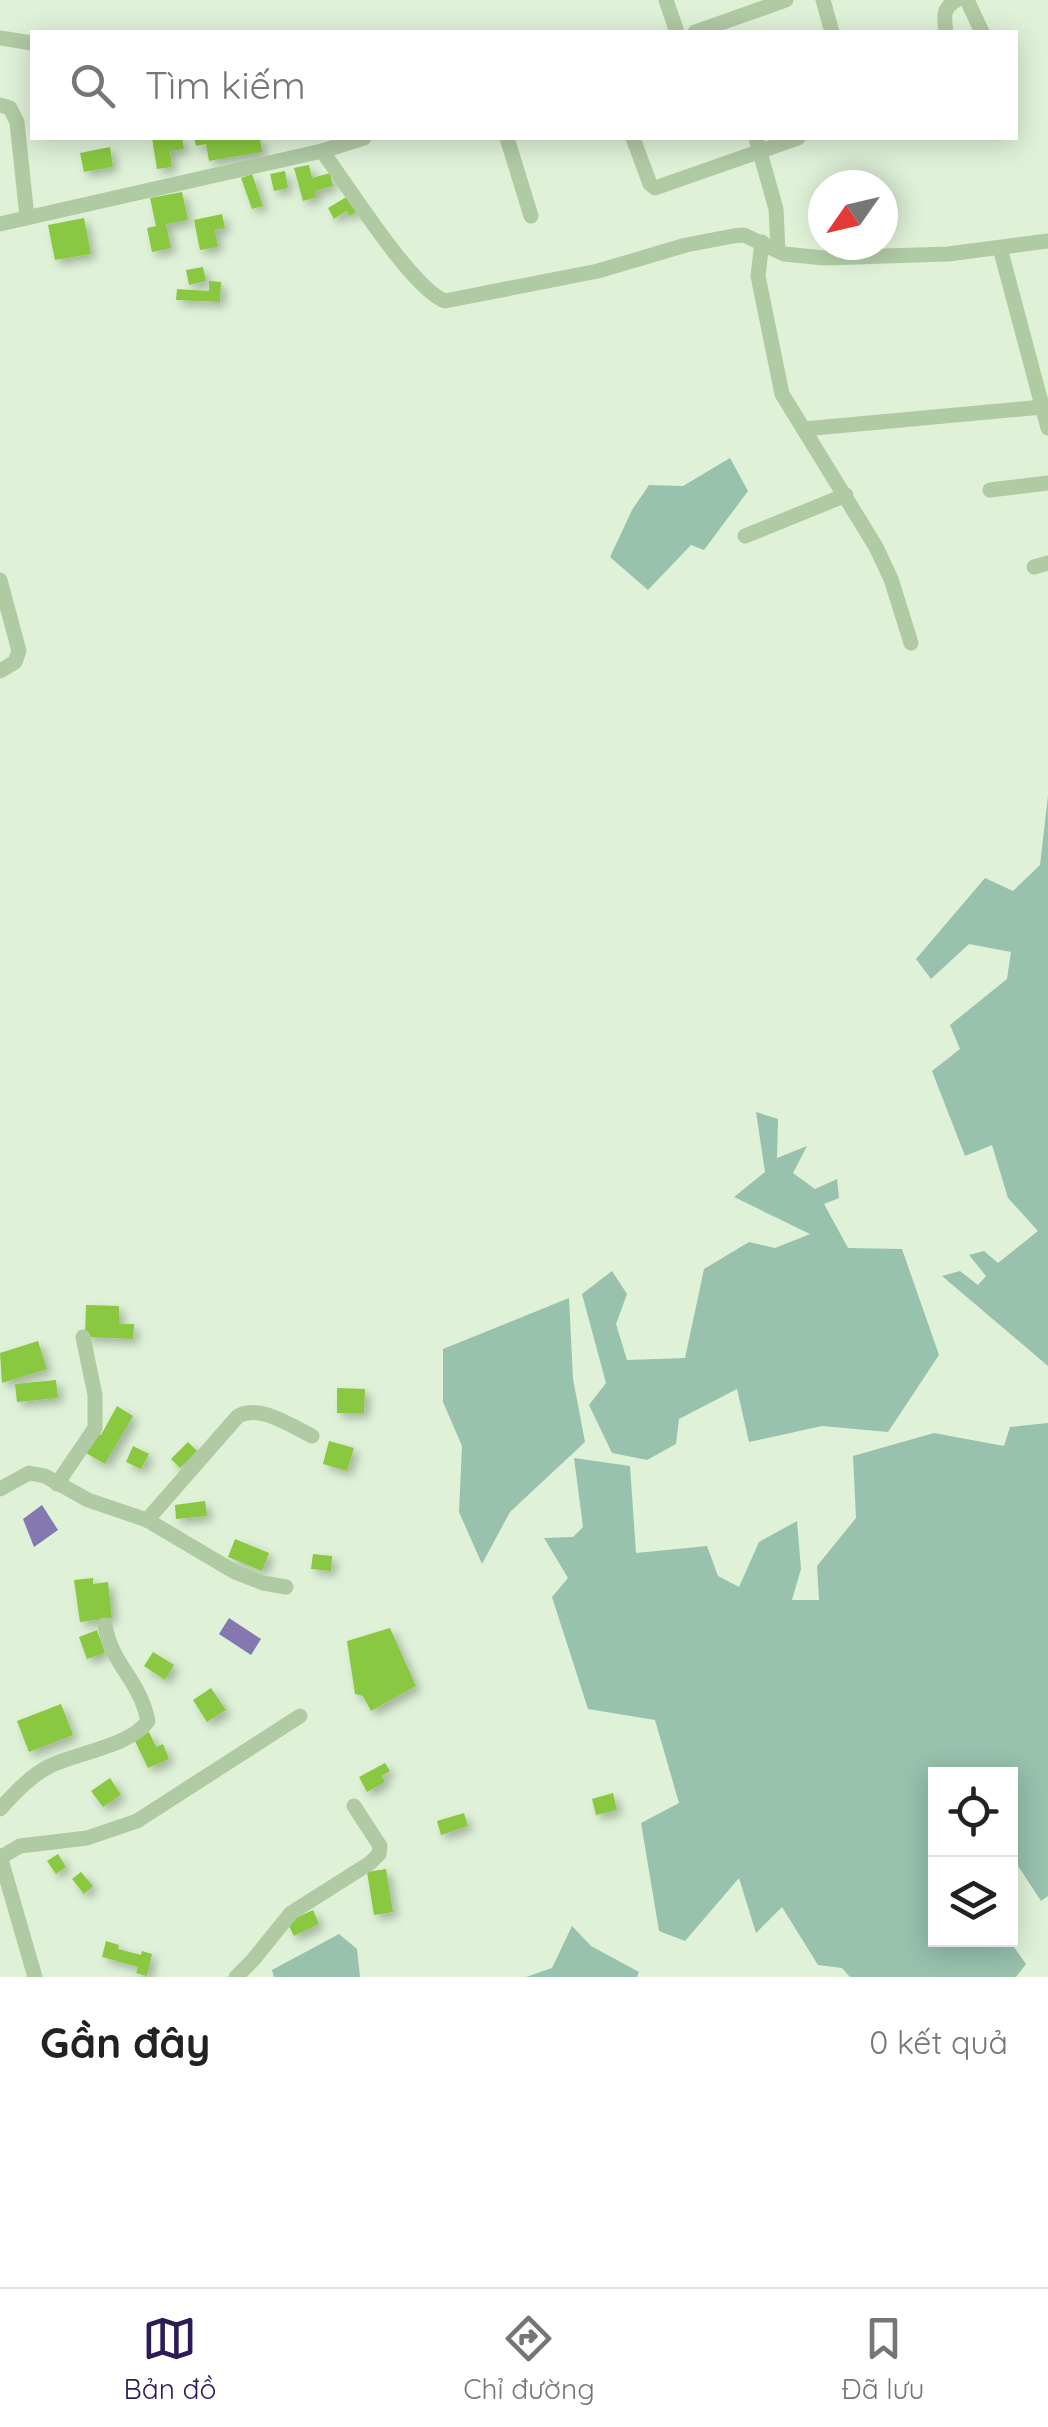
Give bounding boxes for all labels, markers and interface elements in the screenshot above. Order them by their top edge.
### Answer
search box [30,30,1018,140]
icon: search [65,58,120,113]
text: Tìm kiếm [145,61,306,109]
north arrow [808,170,898,260]
map controls [928,1767,1018,1947]
button: locate [928,1767,1018,1857]
button: layers [928,1857,1018,1947]
text: Gần đây [40,2016,210,2069]
text: 0 kết quả [869,2022,1008,2062]
tab: Bản đồ [123,2311,216,2406]
tab: Chỉ đường [463,2311,595,2406]
tab: Đã lưu [842,2311,925,2406]

